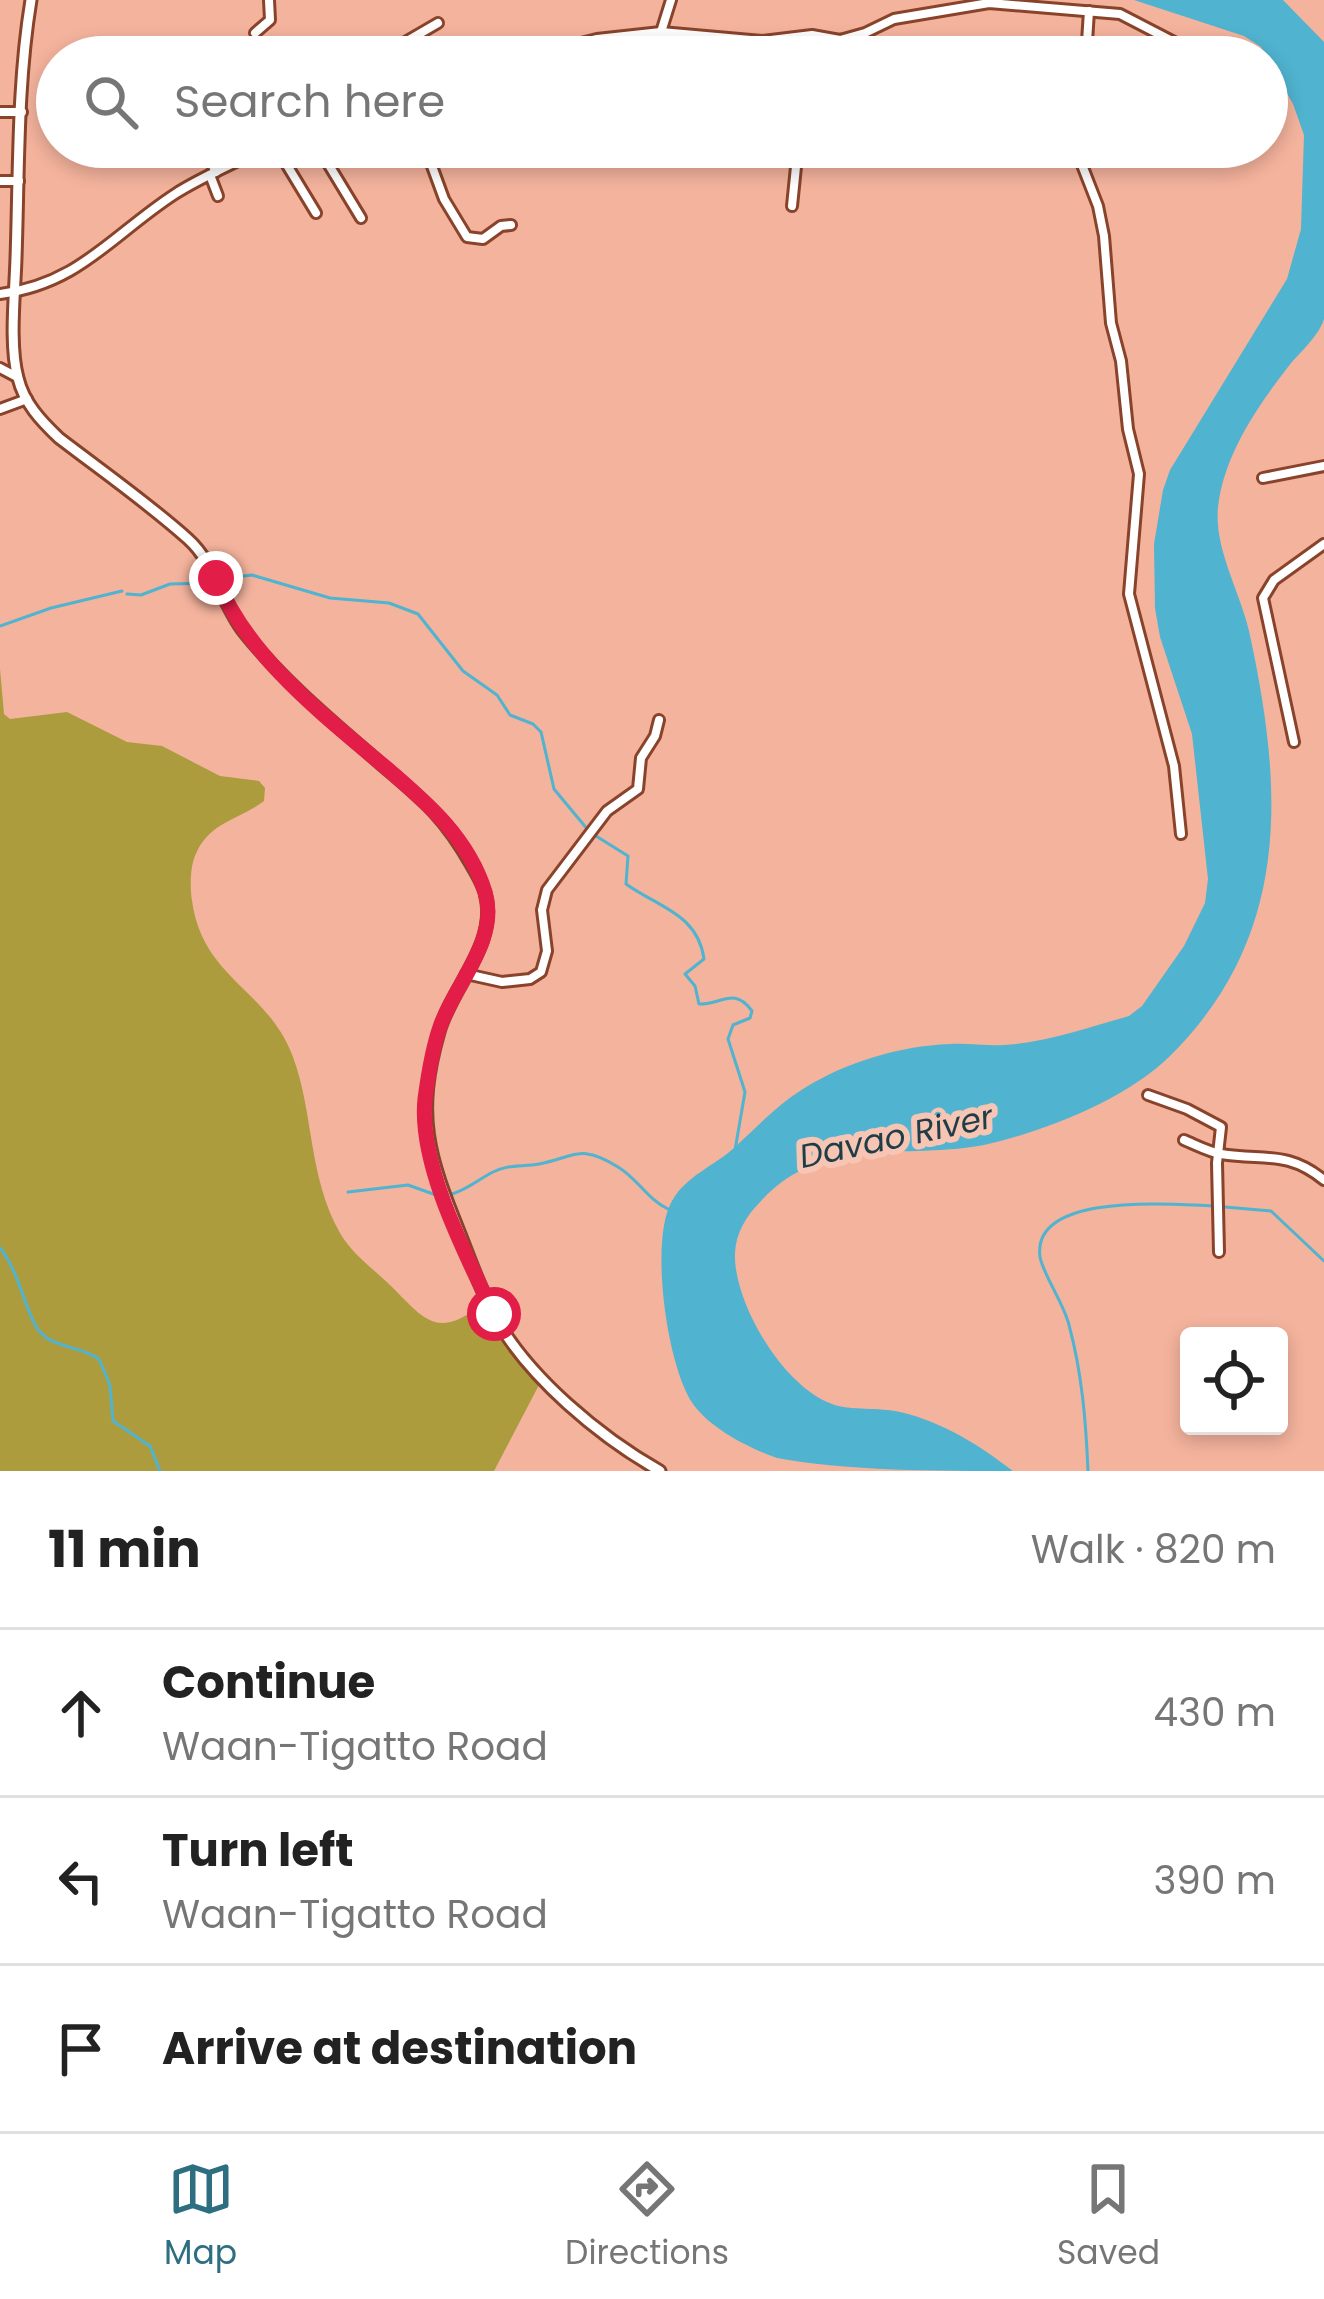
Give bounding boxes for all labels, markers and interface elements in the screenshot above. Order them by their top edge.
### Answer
search box [36,36,1288,168]
icon: search [78,69,144,135]
text: Search here [174,70,445,133]
route end [189,551,243,605]
water label: Davao River [795,1093,998,1180]
route start [467,1287,521,1341]
map controls [1180,1327,1288,1435]
button: locate [1180,1327,1288,1435]
text: 11 min [48,1513,201,1585]
text: Walk · 820 m [1031,1522,1276,1577]
text: Continue [162,1651,375,1714]
icon: ahead [48,1680,114,1746]
text: 430 m [1153,1685,1276,1740]
text: Waan-Tigatto Road [162,1719,548,1774]
text: Turn left [162,1819,354,1882]
icon: left [48,1848,114,1914]
text: 390 m [1153,1853,1276,1908]
text: Waan-Tigatto Road [162,1887,548,1942]
icon: arrive [48,2016,114,2082]
text: Arrive at destination [162,2017,637,2080]
tab: Map [164,2156,237,2278]
tab: Directions [565,2156,729,2278]
tab: Saved [1057,2156,1160,2278]

